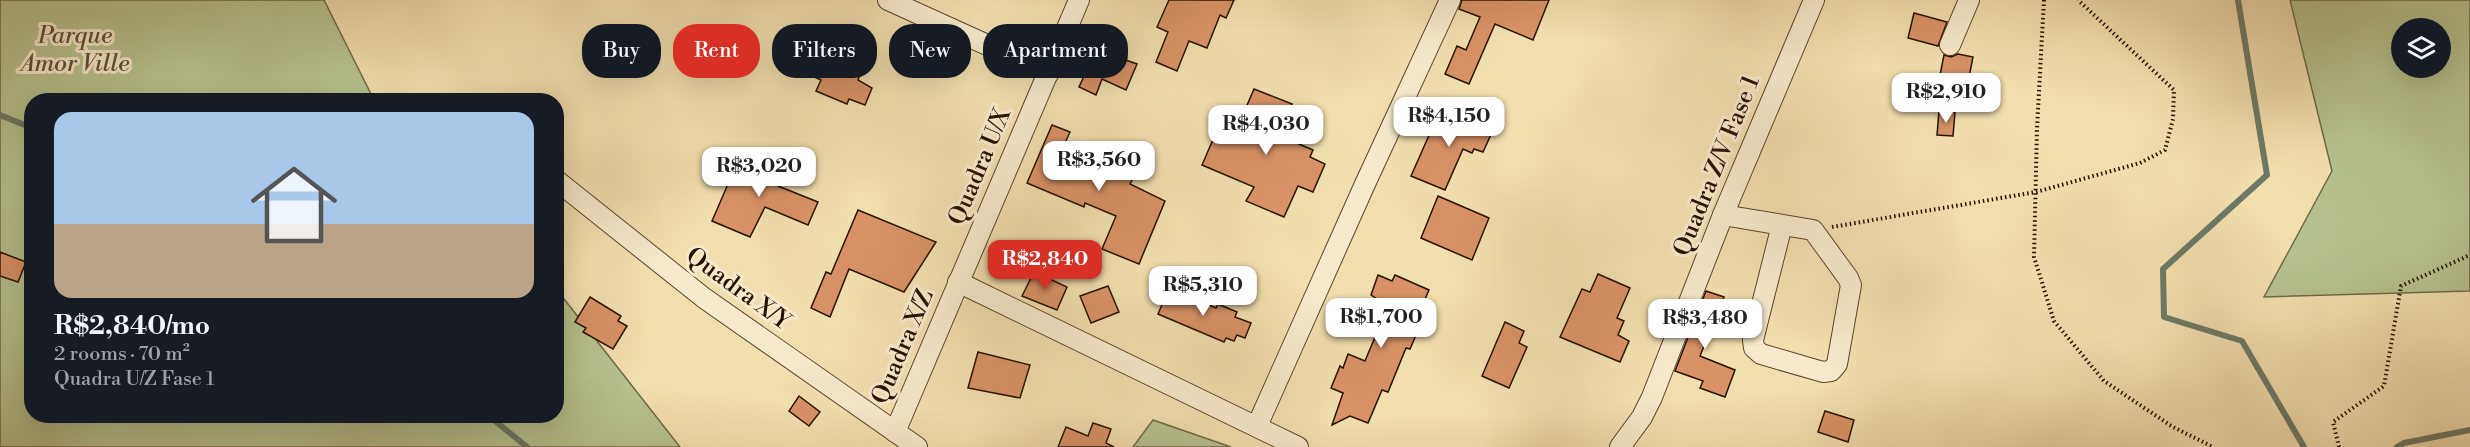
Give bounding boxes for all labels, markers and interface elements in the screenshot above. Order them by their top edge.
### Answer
map controls [2391,18,2451,78]
button: layers [2391,18,2451,78]
park label: Parque Amor Ville [18,21,129,79]
chip: Buy [582,24,661,78]
chip: Rent [673,24,760,78]
chip: Filters [772,24,877,78]
chip: New [889,24,971,78]
chip: Apartment [983,24,1128,78]
street label: Quadra Z/V Fase 1 [1667,71,1767,261]
pin: R$2,910 [1891,73,2001,124]
text: R$2,910 [1906,80,1986,105]
pin: R$4,150 [1394,97,1504,148]
street label: Quadra U/X [942,103,1018,230]
text: R$4,150 [1407,104,1491,129]
pin: R$4,030 [1211,105,1321,156]
text: R$4,030 [1222,112,1310,137]
pin: R$3,560 [1044,141,1154,192]
pin: R$3,020 [704,147,814,198]
text: R$3,560 [1057,148,1141,173]
icon: home [240,151,348,259]
text: R$3,020 [716,154,802,179]
pin: R$2,840 [990,240,1100,291]
street label: Quadra X/Y [680,241,797,338]
text: R$2,840 [1002,247,1088,272]
pin: R$5,310 [1148,266,1258,317]
text: R$5,310 [1163,273,1243,298]
street label: Quadra X/Z [865,285,941,409]
pin: R$1,700 [1326,298,1436,349]
pin: R$3,480 [1650,299,1760,350]
text: R$1,700 [1340,305,1422,330]
text: R$3,480 [1662,306,1748,331]
text: R$2,840/mo [54,310,210,342]
text: 2 rooms · 70 m² [54,342,190,367]
text: Quadra U/Z Fase 1 [54,367,215,392]

